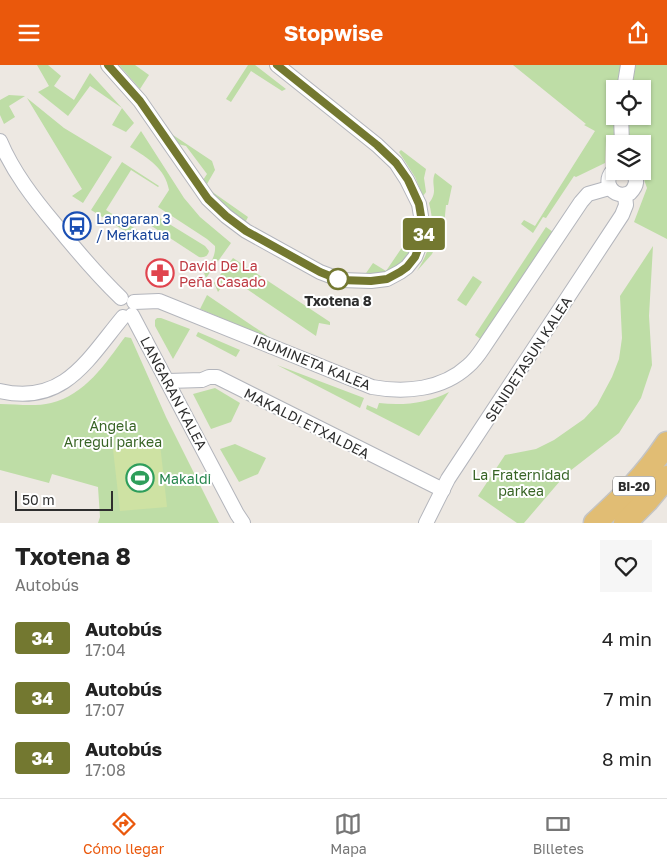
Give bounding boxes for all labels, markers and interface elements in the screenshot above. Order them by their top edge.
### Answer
icon: menu [15,19,43,47]
text: Stopwise [284,19,383,46]
icon: share [624,19,652,47]
map controls [606,80,651,180]
button: locate [606,80,651,125]
button: layers [606,135,651,180]
place label: Langaran 3 / Merkatua [96,210,171,243]
bus stop icon: Langaran 3 / Merkatua [62,211,92,241]
line badge: 34 [402,218,446,250]
text: 34 [413,223,435,245]
place label: David De La Peña Casado [179,257,266,290]
pharmacy icon: David De La Peña Casado [145,258,175,288]
marker: Txotena 8 [327,268,349,290]
place label: Txotena 8 [304,292,372,309]
street label: SENIDETASUN KALEA [481,292,575,425]
street label: IRUMINETA KALEA [251,331,374,394]
street label: LANGARAN KALEA [137,334,211,453]
street label: MAKALDI ETXALDEA [241,384,373,462]
park label: Ángela Arregui parkea [64,417,162,450]
sports icon: Makaldi [125,463,155,493]
park label: La Fraternidad parkea [472,466,570,499]
place label: Makaldi [159,470,211,487]
road number: BI-20 [613,477,655,496]
scale bar [15,488,112,511]
text: 50 m [22,491,55,508]
button: heart [600,540,652,592]
text: Txotena 8 [15,541,131,570]
text: Autobús [15,575,79,595]
text: Autobús [85,617,162,640]
text: 34 [31,627,54,649]
text: 4 min [602,627,652,650]
text: 17:04 [85,640,126,660]
text: Autobús [85,677,162,700]
text: 34 [31,687,54,709]
text: 7 min [604,687,652,710]
text: 17:07 [85,700,124,720]
text: Autobús [85,737,162,760]
text: 34 [31,747,54,769]
text: 8 min [602,747,652,770]
text: 17:08 [85,760,126,780]
tab: Cómo llegar [83,810,164,857]
tab: Mapa [330,810,367,857]
tab: Billetes [533,810,584,857]

